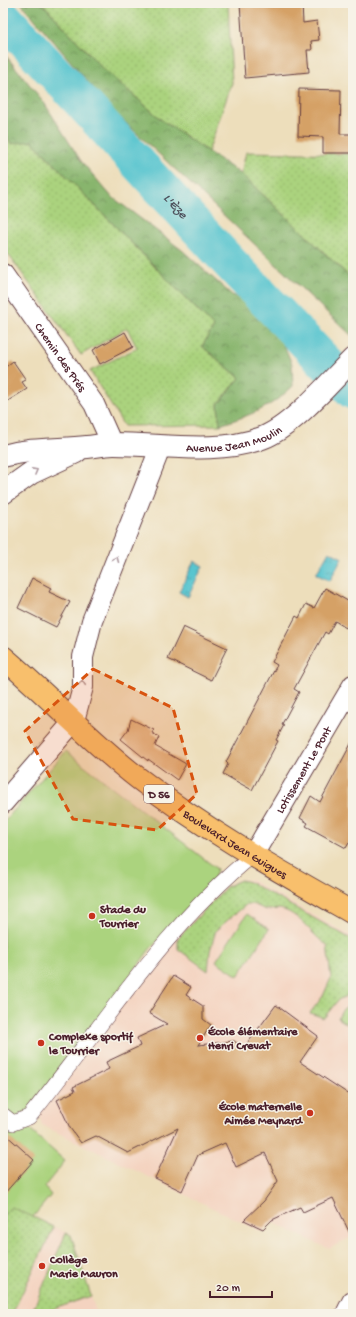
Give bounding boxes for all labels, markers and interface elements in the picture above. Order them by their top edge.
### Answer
water label: L'Èze [160,191,191,223]
street label: Chemin des Prés [30,321,89,395]
street label: Avenue Jean Moulin [186,424,286,457]
one-way arrow [31,468,39,476]
one-way arrow [111,556,119,564]
one-way arrow [78,680,87,687]
street label: Lotissement Le Pont [274,724,336,817]
road number: D 56 [144,785,174,803]
street label: Boulevard Jean Guigues [179,807,289,883]
place label: Stade du Tourrier [99,904,146,932]
marker: Stade du Tourrier [87,911,97,921]
place label: École élémentaire Henri Crevat [207,1026,298,1054]
place label: Complexe sportif le Tourrier [48,1031,134,1059]
marker: École élémentaire Henri Crevat [195,1033,205,1043]
marker: Complexe sportif le Tourrier [36,1038,46,1048]
place label: École maternelle Aimée Meynard [218,1101,304,1129]
marker: École maternelle Aimée Meynard [305,1108,315,1118]
place label: Collège Marie Mauron [49,1254,118,1282]
marker: Collège Marie Mauron [37,1261,47,1271]
scale bar [210,1273,272,1299]
text: 20 m [216,1282,241,1296]

